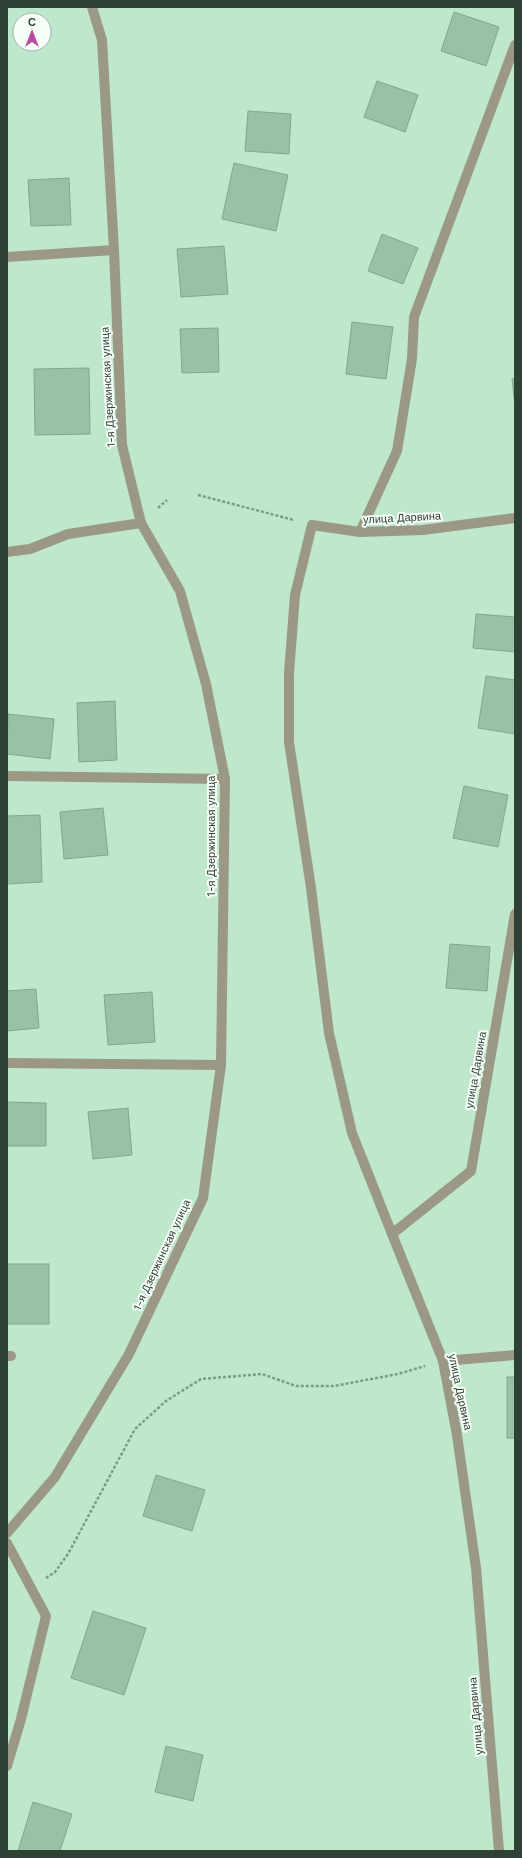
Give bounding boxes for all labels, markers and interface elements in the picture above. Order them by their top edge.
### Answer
north arrow [12,12,52,52]
text: С [28,16,36,29]
street label: 1-я Дзержинская улица [98,325,118,448]
street label: улица Дарвина [363,509,442,527]
street label: 1-я Дзержинская улица [205,775,218,896]
street label: улица Дарвина [463,1030,489,1109]
street label: 1-я Дзержинская улица [131,1197,194,1312]
street label: улица Дарвина [446,1353,475,1432]
street label: улица Дарвина [466,1676,486,1755]

